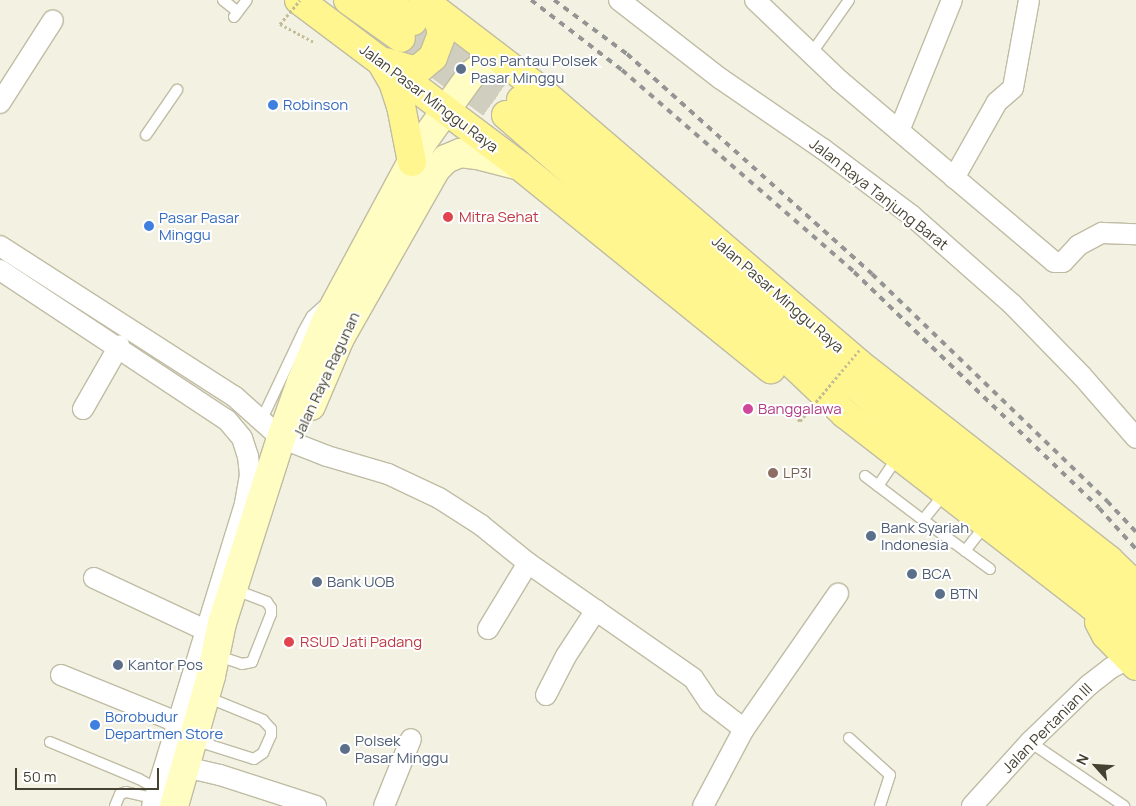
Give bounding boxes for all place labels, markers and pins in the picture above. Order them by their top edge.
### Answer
place label: Pos Pantau Polsek Pasar Minggu [471,51,597,86]
marker: Pos Pantau Polsek Pasar Minggu [455,63,467,75]
place label: Robinson [283,96,348,114]
marker: Robinson [267,99,279,111]
place label: Pasar Pasar Minggu [159,208,239,243]
place label: Mitra Sehat [459,208,539,226]
marker: Mitra Sehat [441,210,455,224]
marker: Pasar Pasar Minggu [143,220,155,232]
place label: Banggalawa [758,400,841,418]
marker: Banggalawa [742,403,754,415]
place label: LP3I [783,464,812,482]
marker: LP3I [767,467,779,479]
place label: Bank Syariah Indonesia [881,518,969,553]
marker: Bank Syariah Indonesia [865,530,877,542]
place label: BCA [922,565,951,583]
marker: BCA [906,568,918,580]
place label: Bank UOB [327,573,394,591]
marker: Bank UOB [311,576,323,588]
place label: BTN [950,585,978,603]
marker: BTN [934,588,946,600]
place label: RSUD Jati Padang [300,633,422,651]
marker: RSUD Jati Padang [282,635,296,649]
place label: Kantor Pos [128,656,203,674]
marker: Kantor Pos [112,659,124,671]
place label: Borobudur Departmen Store [105,707,223,742]
marker: Borobudur Departmen Store [89,719,101,731]
place label: Polsek Pasar Minggu [355,731,448,766]
marker: Polsek Pasar Minggu [339,743,351,755]

